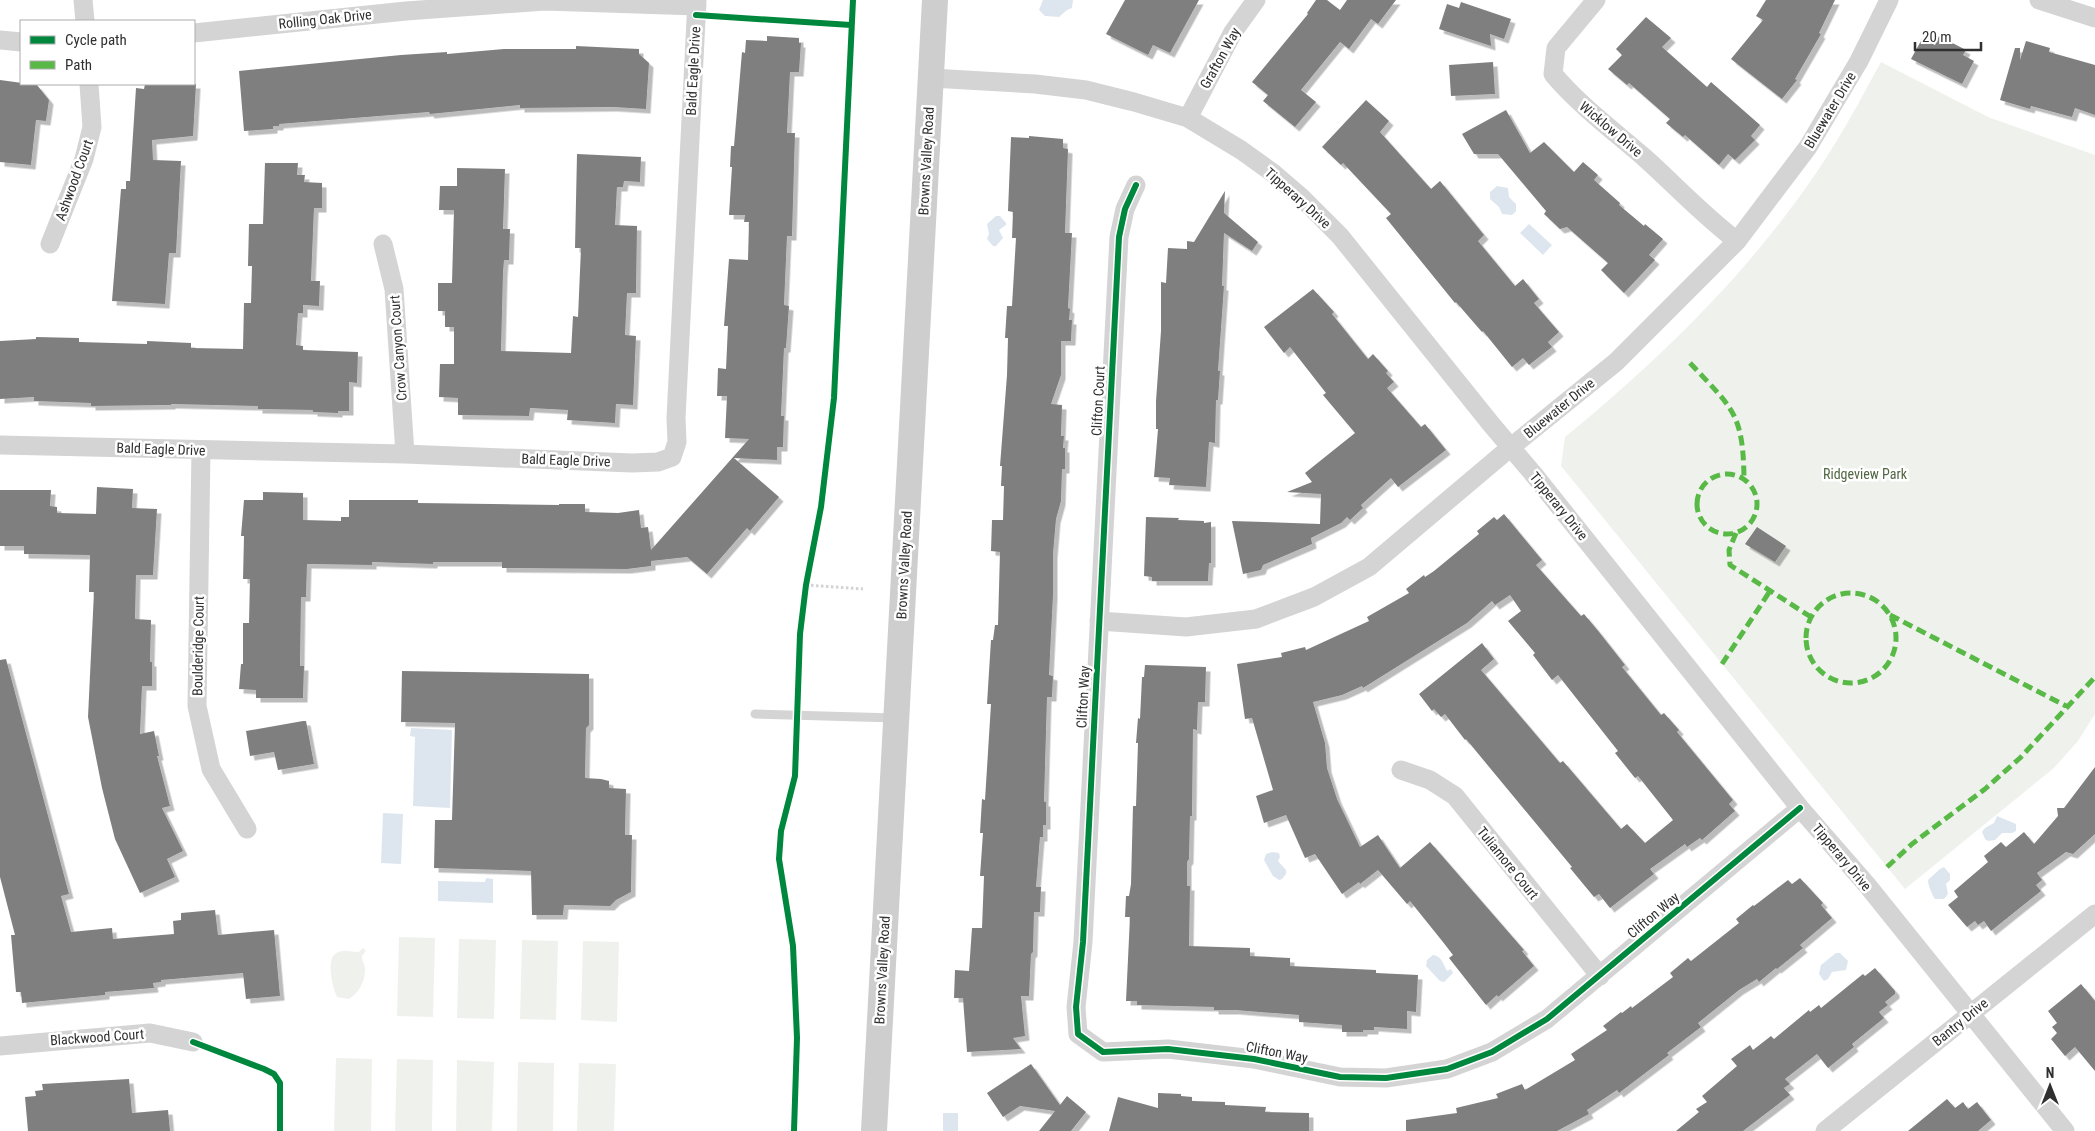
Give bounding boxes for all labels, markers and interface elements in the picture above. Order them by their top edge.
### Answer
street label: Rolling Oak Drive [278,6,373,32]
legend [20,20,195,85]
scale bar [1915,20,1981,52]
street label: Grafton Way [1197,25,1243,91]
street label: Bald Eagle Drive [683,26,703,116]
text: 20 m [1922,28,1952,46]
text: Cycle path [65,31,127,49]
text: Path [65,56,92,74]
street label: Bluewater Drive [1801,69,1859,151]
street label: Wicklow Drive [1576,98,1646,160]
street label: Browns Valley Road [915,106,937,216]
street label: Ashwood Court [52,137,96,223]
street label: Tipperary Drive [1262,164,1334,232]
street label: Crow Canyon Court [386,295,410,401]
street label: Clifton Court [1088,365,1108,437]
street label: Bluewater Drive [1521,374,1598,441]
street label: Bald Eagle Drive [116,439,206,459]
street label: Bald Eagle Drive [521,450,611,470]
park label: Ridgeview Park [1823,466,1908,482]
street label: Tipperary Drive [1527,469,1592,544]
street label: Browns Valley Road [893,510,915,620]
street label: Boulderidge Court [189,596,207,696]
street label: Clifton Way [1073,665,1093,729]
street label: Tipperary Drive [1809,820,1875,894]
street label: Tuliamore Court [1474,824,1542,902]
street label: Clifton Way [1624,889,1682,941]
street label: Browns Valley Road [871,915,893,1025]
street label: Bantry Drive [1929,995,1991,1049]
street label: Blackwood Court [49,1026,145,1048]
street label: Clifton Way [1245,1038,1309,1066]
north arrow [2025,1061,2075,1111]
text: N [2046,1065,2054,1081]

